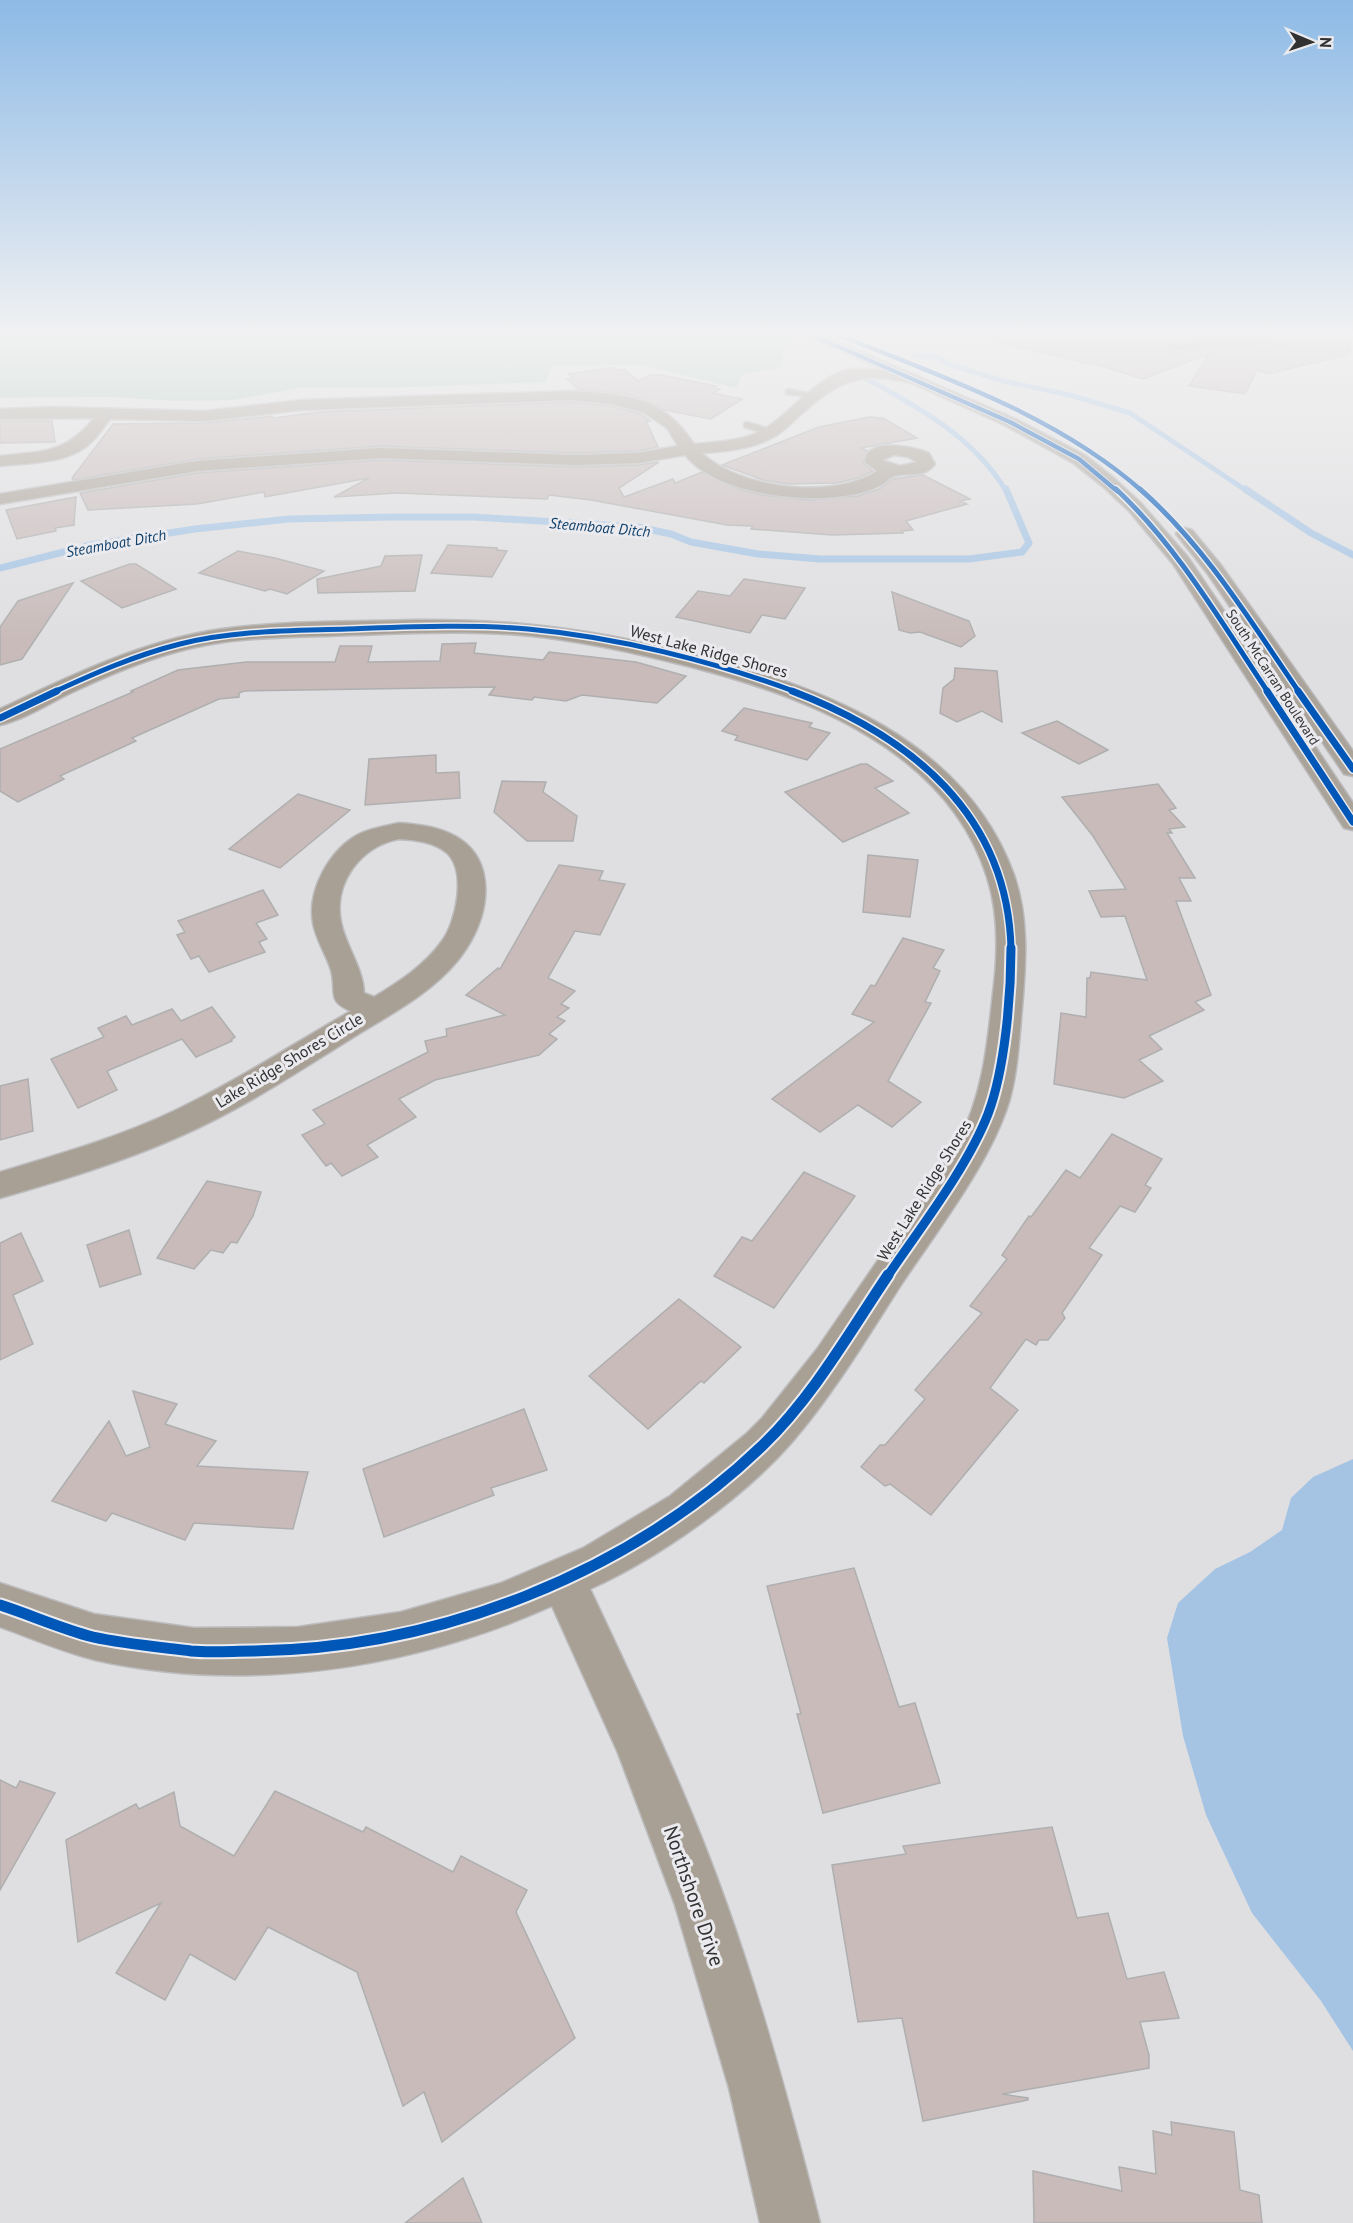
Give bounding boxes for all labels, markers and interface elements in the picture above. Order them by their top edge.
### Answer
north arrow [1281,12,1341,72]
text: N [1316,37,1336,48]
water label: Steamboat Ditch [549,513,651,541]
water label: Steamboat Ditch [64,525,168,561]
street label: South McCarran Boulevard [1222,606,1324,748]
street label: West Lake Ridge Shores [628,620,790,682]
street label: Lake Ridge Shores Circle [212,1008,366,1112]
street label: West Lake Ridge Shores [872,1116,976,1264]
street label: Northshore Drive [658,1823,730,1969]

